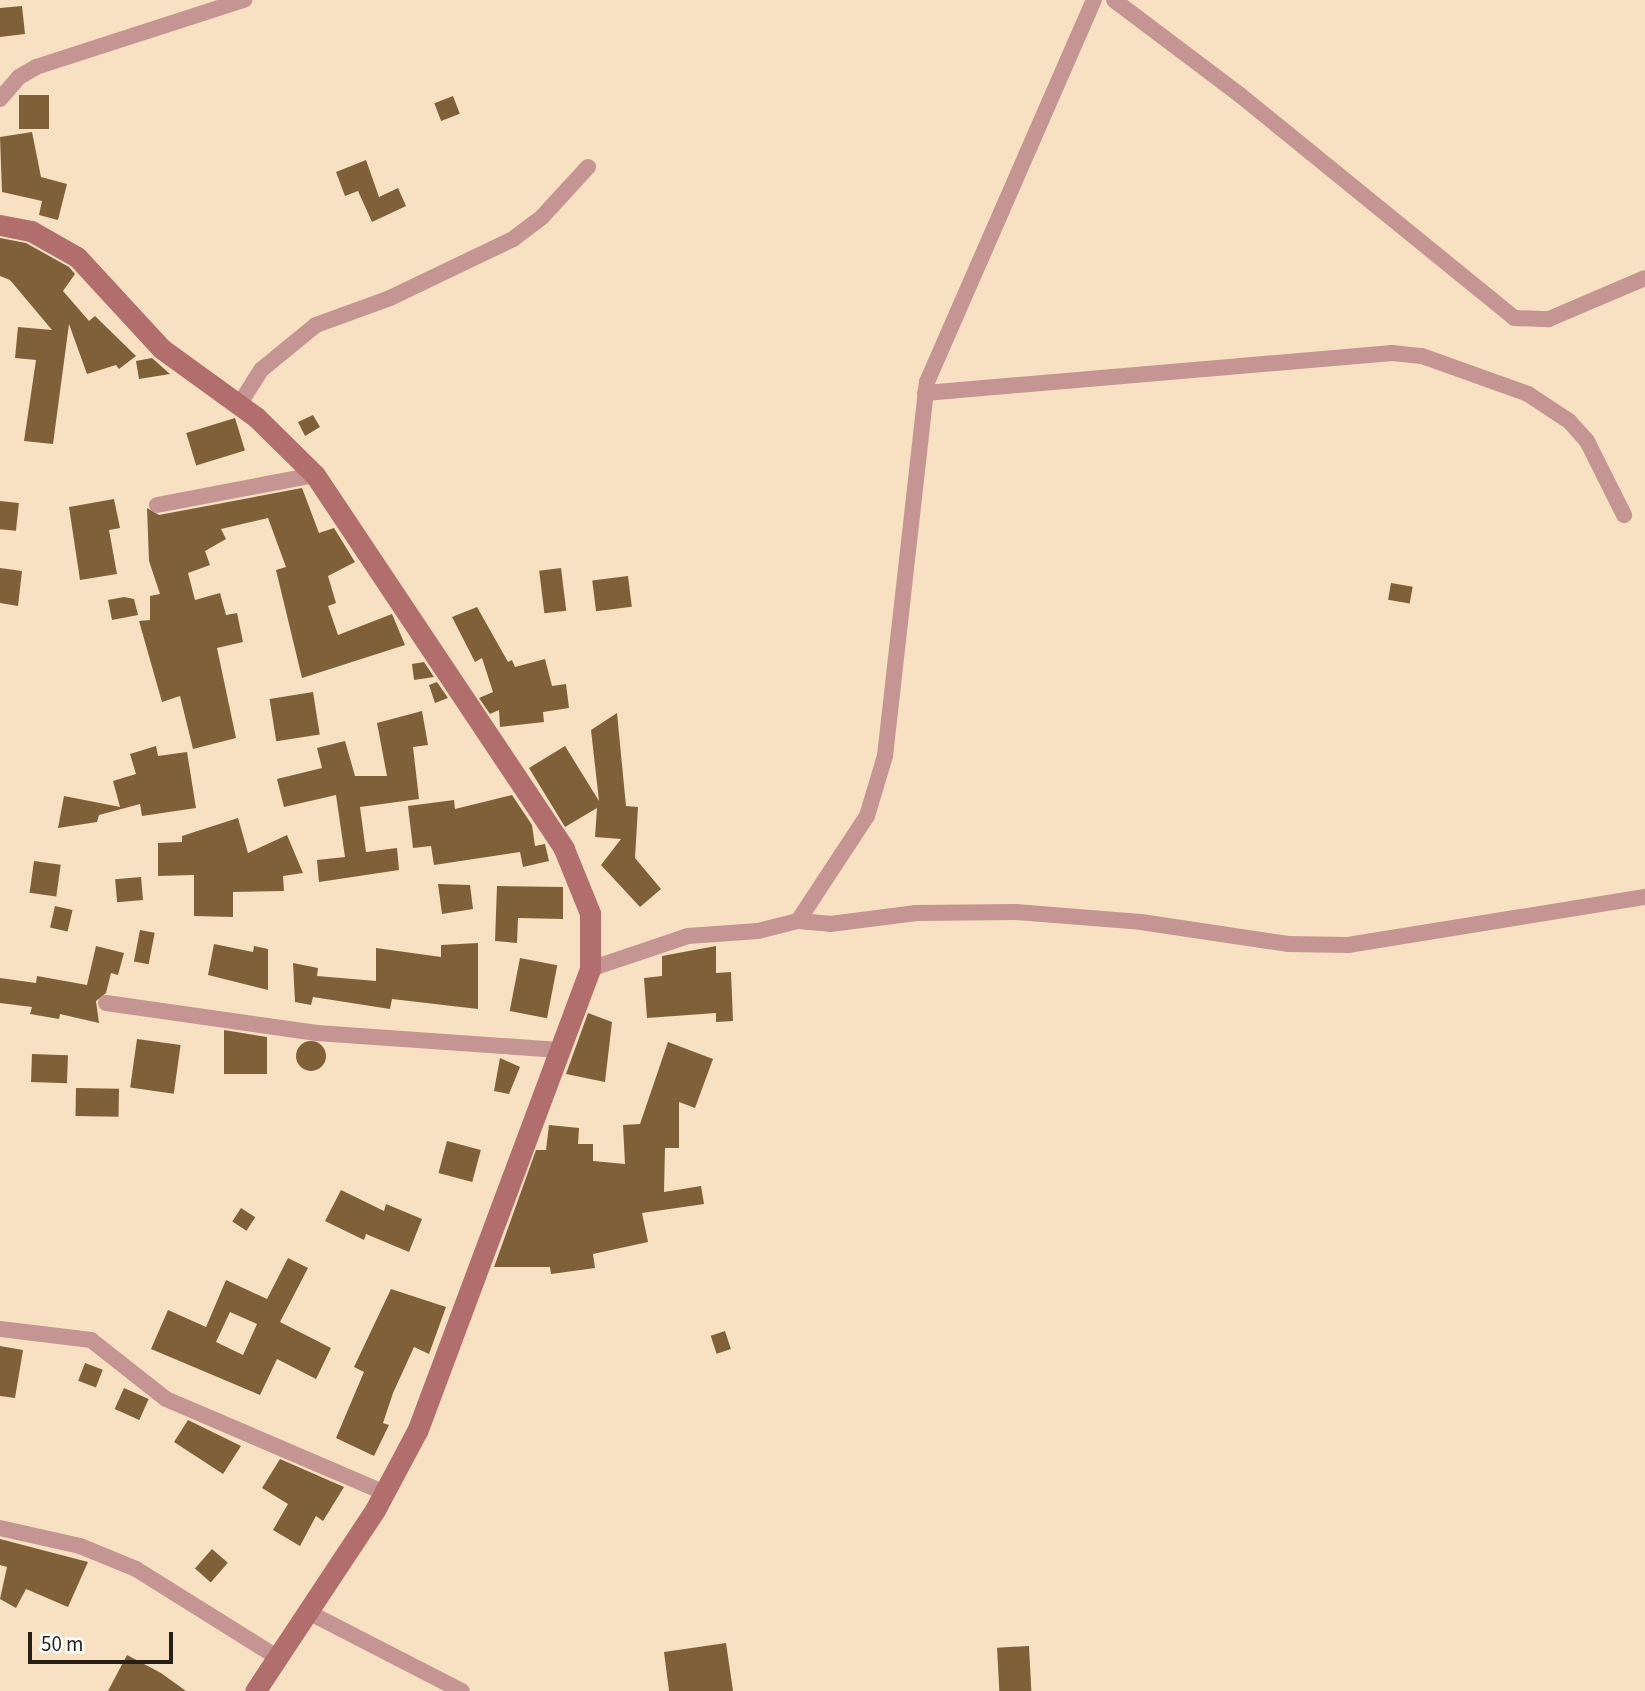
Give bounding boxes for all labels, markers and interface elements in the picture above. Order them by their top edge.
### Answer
scale bar [32,1618,177,1662]
text: 50 m [41,1629,83,1659]

